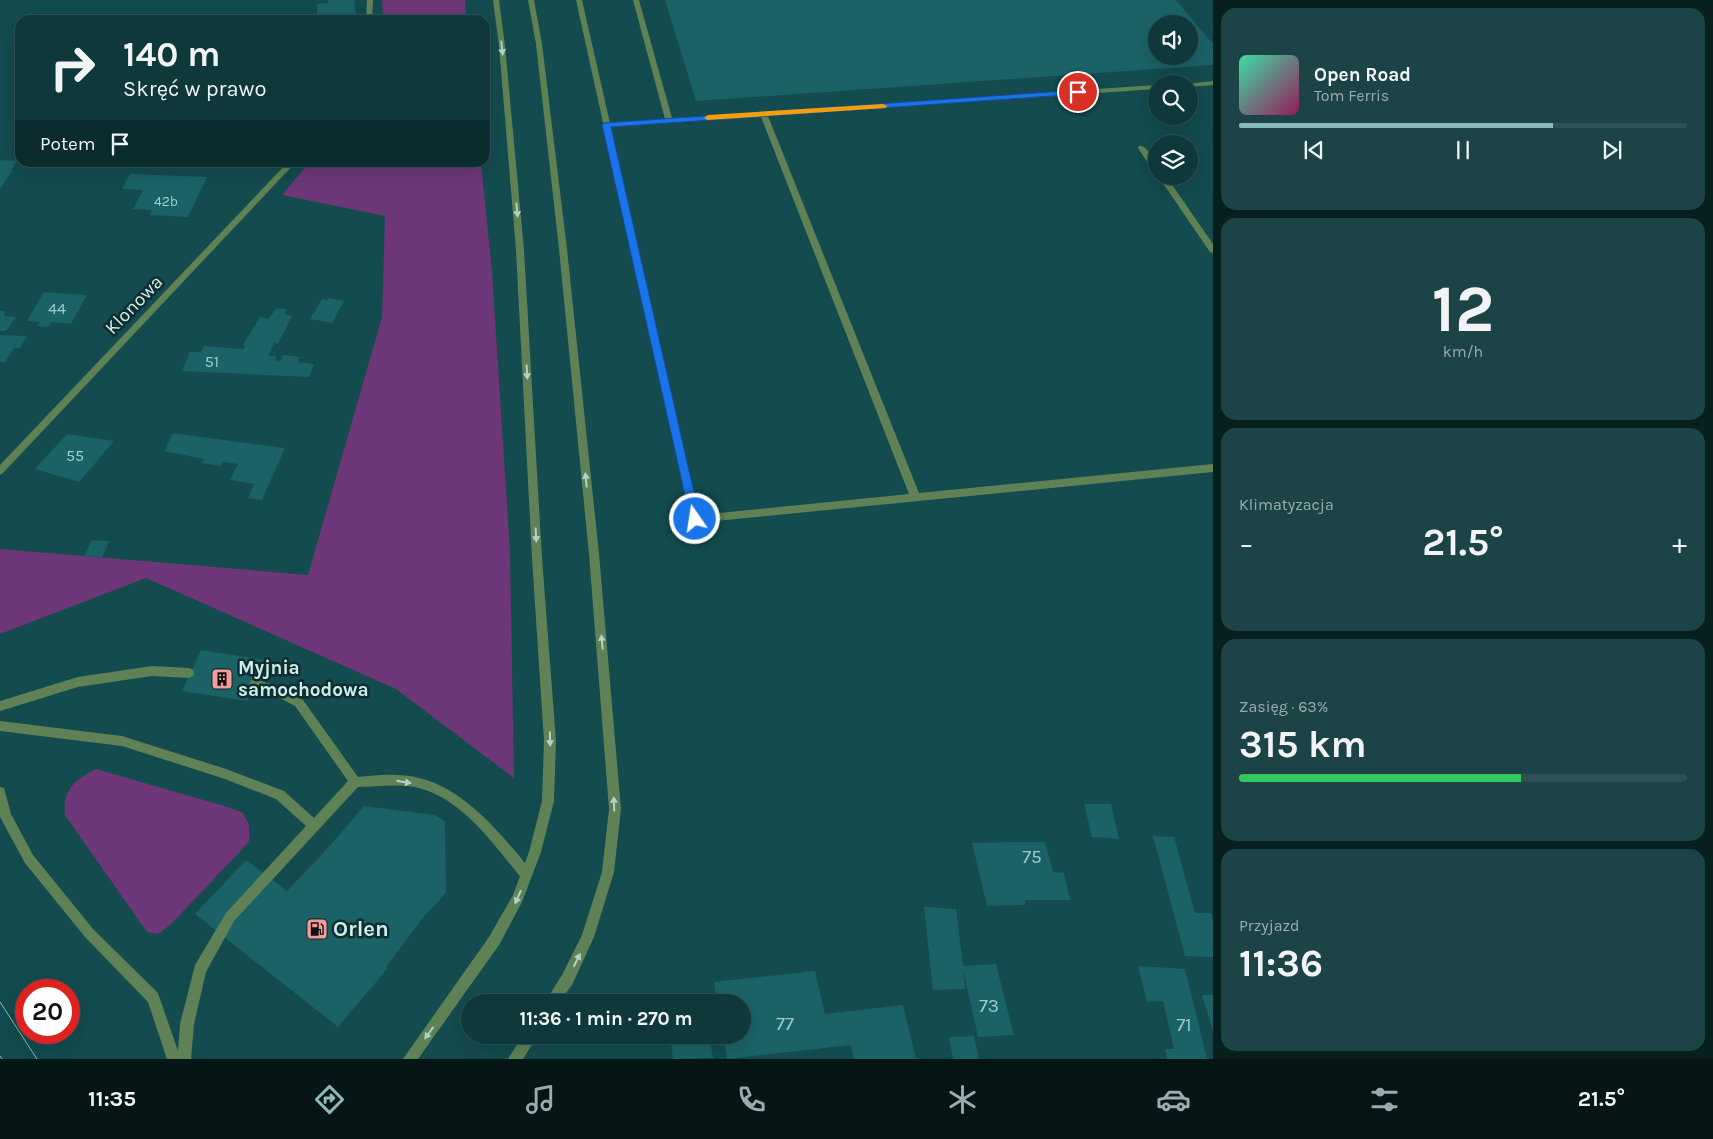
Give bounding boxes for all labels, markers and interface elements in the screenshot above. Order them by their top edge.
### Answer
map controls [1148,15,1198,185]
button: sound [1148,15,1198,65]
text: 140 m [123,34,221,75]
icon: right [40,35,105,100]
one-way arrow [498,41,506,57]
text: Open Road [1314,64,1411,86]
pin [1057,71,1099,113]
button: search [1148,75,1198,125]
text: Skręć w prawo [123,76,267,102]
icon: arrive [1064,78,1092,106]
text: Tom Ferris [1314,86,1389,105]
icon: arrive [106,130,134,158]
text: Potem [40,133,96,155]
button: layers [1148,135,1198,185]
icon: previous [1300,136,1328,164]
icon: pause [1449,136,1477,164]
icon: next [1598,136,1626,164]
house number: 42b [154,193,178,210]
one-way arrow [513,202,521,218]
street label: Klonowa [101,271,167,339]
text: 12 [1432,271,1494,347]
house number: 44 [48,299,66,318]
text: km/h [1443,342,1483,361]
house number: 51 [205,352,219,371]
one-way arrow [523,365,531,381]
house number: 55 [66,446,84,465]
one-way arrow [582,472,590,488]
position arrow [668,492,720,544]
text: Klimatyzacja [1239,495,1334,514]
text: 21.5° [1422,520,1504,565]
one-way arrow [532,527,540,543]
text: − [1239,527,1254,560]
text: + [1672,527,1687,560]
one-way arrow [597,634,605,650]
place label: Myjnia samochodowa [238,657,369,701]
building icon: Myjnia samochodowa [210,667,234,691]
text: Zasięg · 63% [1239,697,1328,716]
text: 315 km [1239,722,1366,767]
one-way arrow [546,732,554,748]
one-way arrow [396,778,412,786]
one-way arrow [610,796,618,812]
house number: 75 [1022,846,1042,868]
one-way arrow [513,890,521,904]
place label: Orlen [333,916,389,942]
text: Przyjazd [1239,916,1300,935]
fuel station icon: Orlen [305,917,329,941]
text: 11:36 [1239,941,1323,986]
one-way arrow [573,953,581,967]
speed limit sign: 20 [15,979,80,1044]
house number: 73 [979,995,999,1017]
text: 11:36 · 1 min · 270 m [520,1008,692,1030]
house number: 77 [776,1013,794,1035]
house number: 71 [1176,1014,1192,1036]
one-way arrow [424,1026,434,1040]
icon: directions [312,1082,347,1117]
icon: music [523,1082,558,1117]
icon: phone [734,1082,769,1117]
icon: climate [945,1082,980,1117]
icon: car [1156,1082,1191,1117]
icon: filters [1367,1082,1402,1117]
text: 11:35 [88,1086,136,1112]
text: 21.5° [1578,1086,1625,1112]

